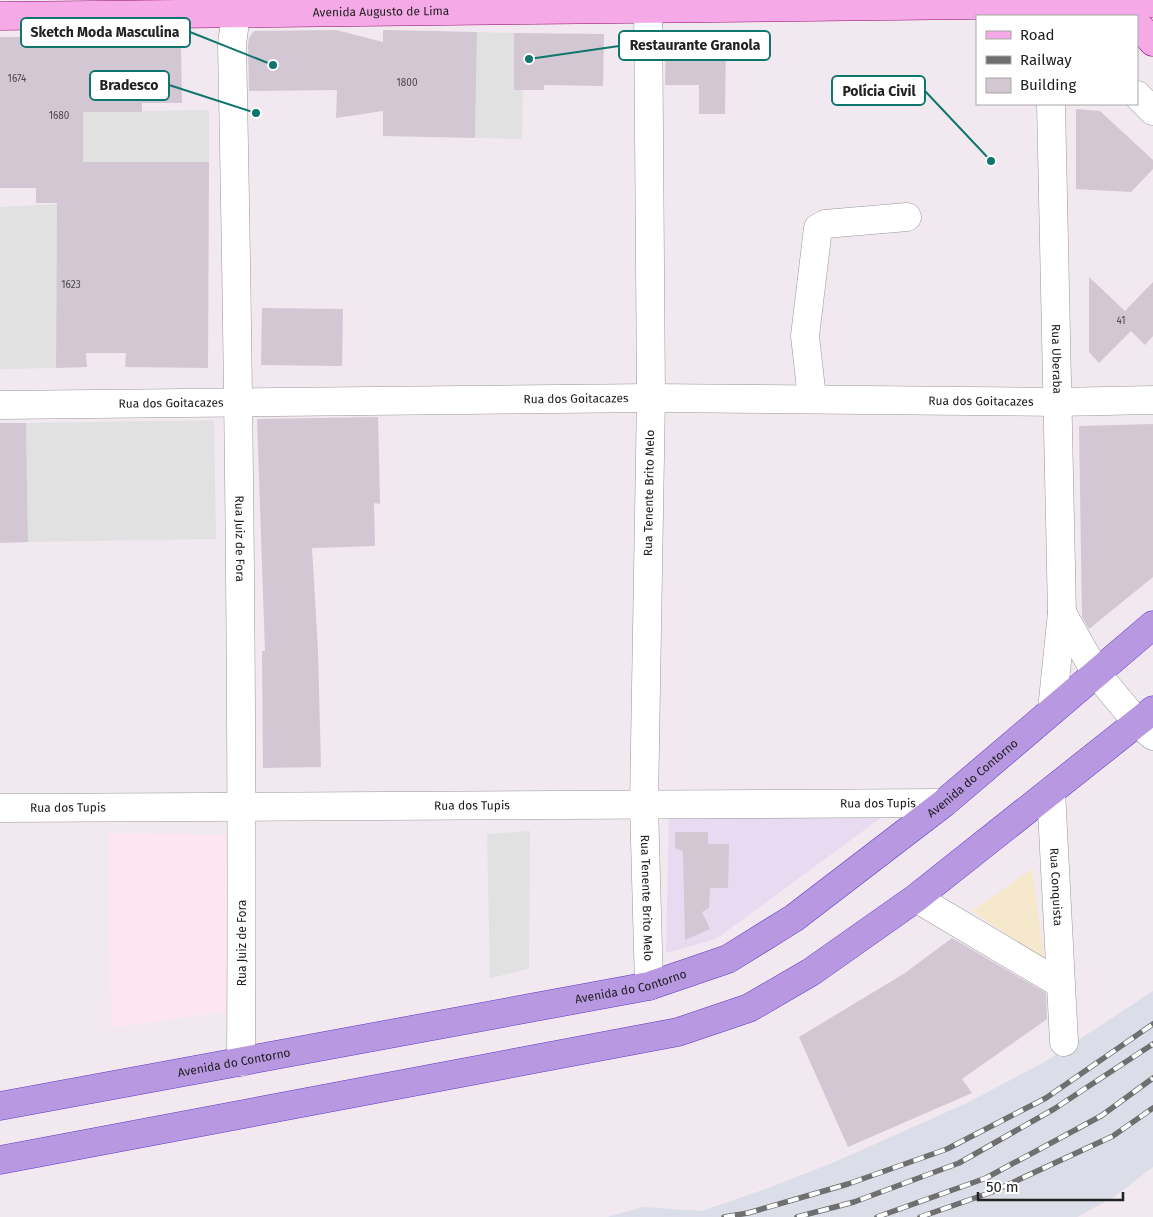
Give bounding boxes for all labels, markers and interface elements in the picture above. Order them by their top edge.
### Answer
street label: Avenida Augusto de Lima [313,4,449,19]
legend [976,15,1138,105]
callout: Sketch Moda Masculina [21,18,190,47]
text: Sketch Moda Masculina [31,24,180,41]
text: Road [1020,26,1055,44]
callout: Restaurante Granola [619,31,770,60]
text: Restaurante Granola [630,37,761,54]
text: Railway [1020,51,1072,69]
callout: Bradesco [90,71,169,100]
house number: 1674 [8,73,27,85]
callout: Polícia Civil [832,76,925,105]
text: Building [1020,76,1076,94]
text: Bradesco [100,77,158,94]
house number: 1800 [397,77,418,89]
text: Polícia Civil [842,83,916,100]
house number: 1680 [49,110,70,122]
house number: 1623 [61,279,81,291]
house number: 41 [1116,315,1126,327]
street label: Rua Uberaba [1049,324,1064,394]
street label: Rua dos Goitacazes [523,391,629,406]
street label: Rua dos Goitacazes [928,394,1034,409]
street label: Rua dos Goitacazes [118,396,224,411]
street label: Rua Tenente Brito Melo [641,430,657,556]
street label: Rua Juiz de Fora [232,495,247,582]
street label: Avenida do Contorno [924,736,1021,820]
street label: Rua dos Tupis [840,796,916,811]
street label: Rua dos Tupis [434,798,510,813]
street label: Rua dos Tupis [30,800,106,815]
street label: Rua Tenente Brito Melo [638,834,655,961]
street label: Rua Conquista [1047,847,1065,926]
street label: Rua Juiz de Fora [235,900,249,986]
street label: Avenida do Contorno [574,967,688,1007]
street label: Avenida do Contorno [176,1045,292,1080]
scale bar [978,1170,1123,1202]
text: 50 m [986,1178,1019,1196]

